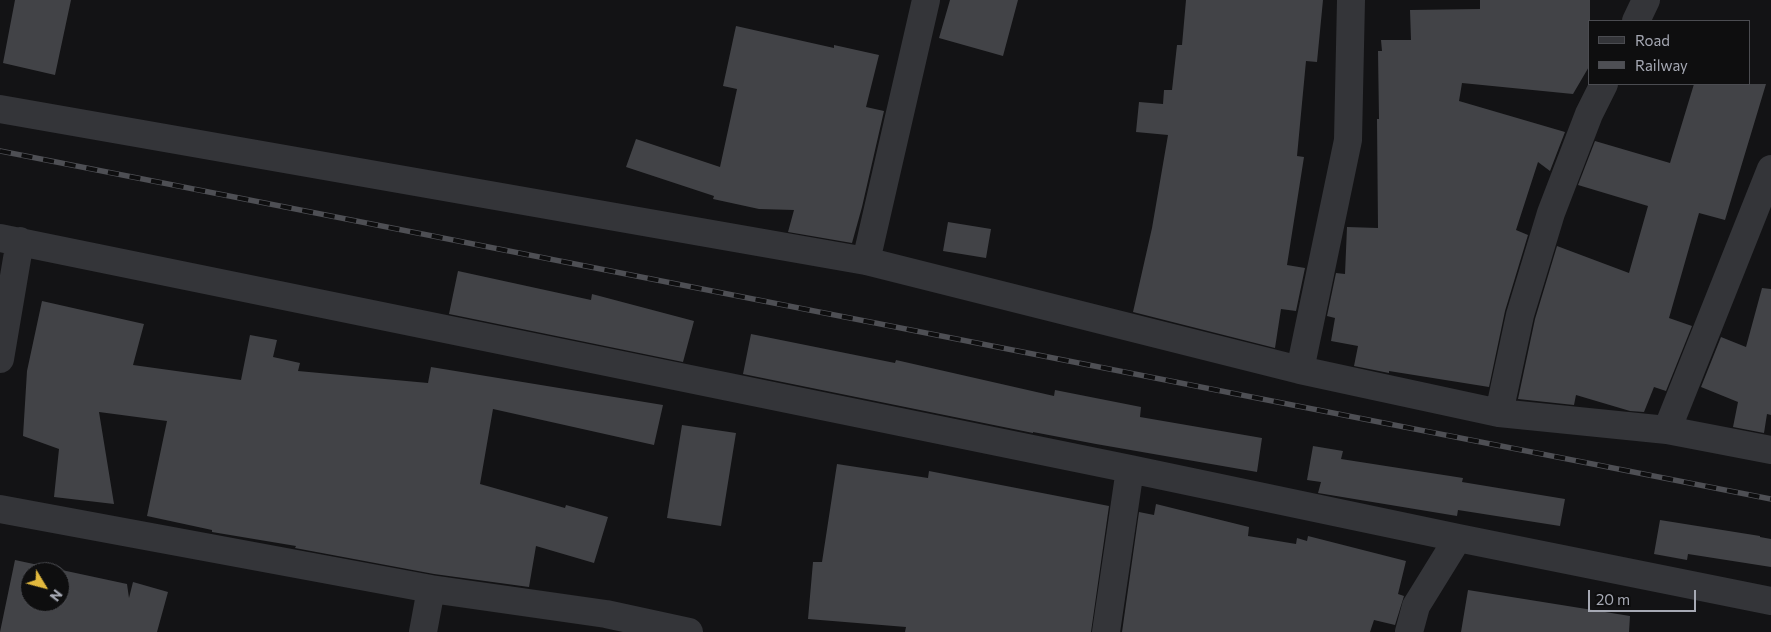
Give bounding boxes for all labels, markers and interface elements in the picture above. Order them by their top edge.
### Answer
legend [1588,20,1751,85]
text: Road [1635,31,1670,49]
text: Railway [1635,56,1688,74]
north arrow [20,562,70,612]
scale bar [1591,580,1698,612]
text: N [47,586,67,605]
text: 20 m [1596,590,1630,608]

